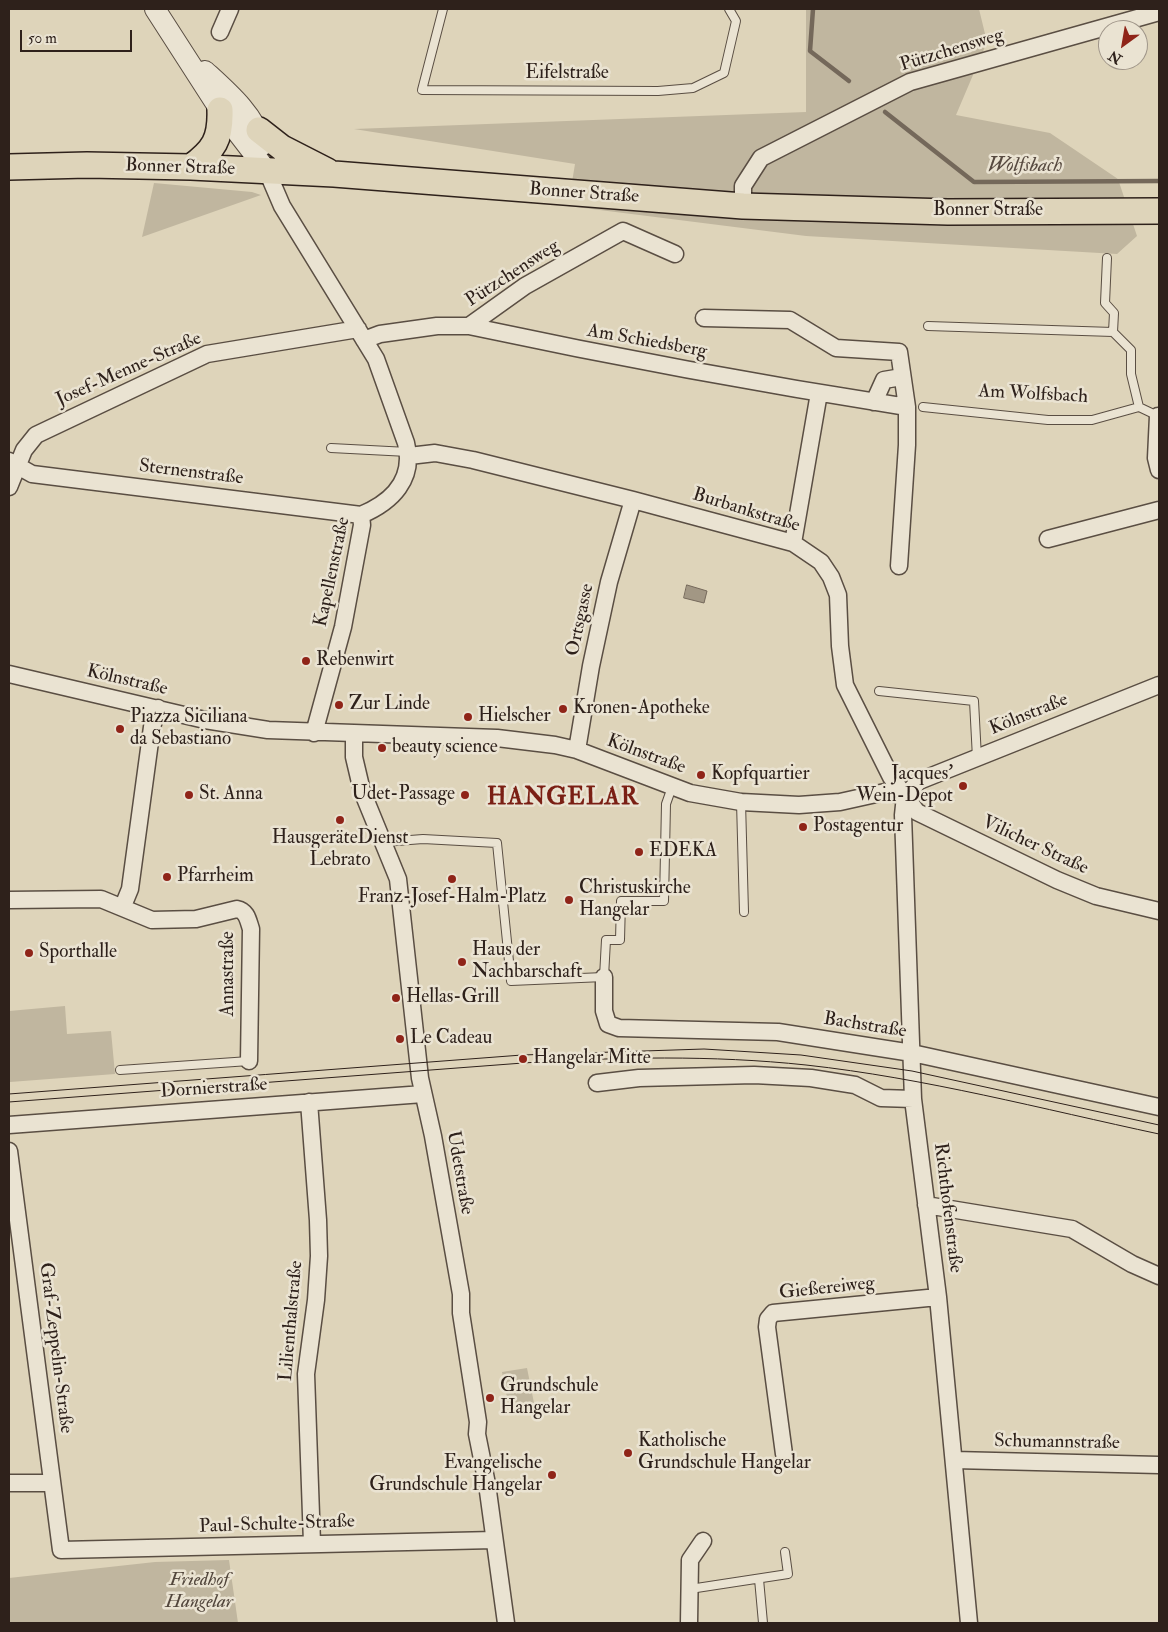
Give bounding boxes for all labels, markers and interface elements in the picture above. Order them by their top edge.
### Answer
scale bar [22,20,135,52]
north arrow [1098,20,1148,70]
street label: Pützchensweg [898,24,1006,78]
text: 50 m [28,29,57,48]
text: N [1105,47,1125,68]
street label: Eifelstraße [525,63,609,85]
street label: Bonner Straße [125,155,235,181]
water label: Wolfsbach [988,155,1062,179]
street label: Bonner Straße [528,179,640,209]
street label: Bonner Straße [933,200,1043,222]
street label: Pützchensweg [462,235,564,313]
street label: Am Schiedsberg [585,320,709,364]
street label: Josef-Menne-Straße [53,328,205,412]
street label: Am Wolfsbach [978,381,1088,409]
street label: Sternenstraße [137,455,245,491]
street label: Burbankstraße [690,484,802,538]
street label: Kapellenstraße [310,515,356,629]
street label: Ortsgasse [562,582,600,658]
place label: Rebenwirt [316,650,394,672]
marker: Rebenwirt [300,655,312,667]
street label: Kölnstraße [84,661,170,701]
street label: Kölnstraße [987,689,1071,741]
place label: Zur Linde [349,694,430,716]
place label: Kronen-Apotheke [573,698,710,720]
marker: Zur Linde [333,699,345,711]
marker: Kronen-Apotheke [557,703,569,715]
place label: Hielscher [478,706,551,728]
place label: Piazza Siciliana da Sebastiano [130,707,248,751]
marker: Hielscher [462,711,474,723]
marker: Piazza Siciliana da Sebastiano [114,723,126,735]
street label: Kölnstraße [603,730,689,780]
place label: beauty science [392,737,498,759]
marker: beauty science [376,742,388,754]
place label: Kopfquartier [711,764,810,786]
place label: Jacques' Wein-Depot [856,764,953,808]
marker: Kopfquartier [695,769,707,781]
marker: Jacques' Wein-Depot [957,780,969,792]
place label: St. Anna [199,784,263,806]
place label: Udet-Passage [351,784,455,806]
district label: HANGELAR [486,785,640,813]
marker: St. Anna [183,789,195,801]
marker: Udet-Passage [459,789,471,801]
street label: Vilicher Straße [978,811,1092,881]
marker: HausgeräteDienst Lebrato [334,814,346,826]
place label: Postagentur [813,816,903,838]
marker: Postagentur [797,821,809,833]
place label: HausgeräteDienst Lebrato [272,828,408,872]
place label: EDEKA [649,841,717,863]
marker: EDEKA [633,846,645,858]
place label: Pfarrheim [177,866,254,888]
marker: Pfarrheim [161,871,173,883]
marker: Franz-Josef-Halm-Platz [446,873,458,885]
place label: Christuskirche Hangelar [579,878,691,922]
place label: Franz-Josef-Halm-Platz [358,887,546,909]
marker: Christuskirche Hangelar [563,894,575,906]
street label: Annastraße [218,931,240,1017]
place label: Haus der Nachbarschaft [472,940,582,984]
place label: Sporthalle [39,942,117,964]
marker: Sporthalle [23,947,35,959]
marker: Haus der Nachbarschaft [456,956,468,968]
place label: Hellas-Grill [406,987,499,1009]
marker: Hellas-Grill [390,992,402,1004]
street label: Bachstraße [822,1008,908,1044]
place label: Le Cadeau [410,1028,492,1050]
marker: Le Cadeau [394,1033,406,1045]
place label: Hangelar Mitte [533,1048,651,1070]
marker: Hangelar Mitte [517,1053,529,1065]
street label: Dornierstraße [160,1074,268,1104]
street label: Udetstraße [440,1129,478,1217]
street label: Richthofenstraße [928,1142,966,1274]
street label: Lilienthalstraße [275,1260,309,1382]
street label: Graf-Zeppelin-Straße [33,1261,77,1435]
street label: Gießereiweg [778,1273,876,1305]
place label: Grundschule Hangelar [500,1376,599,1420]
marker: Grundschule Hangelar [484,1392,496,1404]
place label: Katholische Grundschule Hangelar [638,1431,811,1475]
street label: Schumannstraße [994,1431,1120,1455]
marker: Katholische Grundschule Hangelar [622,1447,634,1459]
place label: Evangelische Grundschule Hangelar [369,1453,542,1497]
marker: Evangelische Grundschule Hangelar [546,1469,558,1481]
street label: Paul-Schulte-Straße [199,1511,355,1539]
park label: Friedhof Hangelar [165,1570,233,1614]

